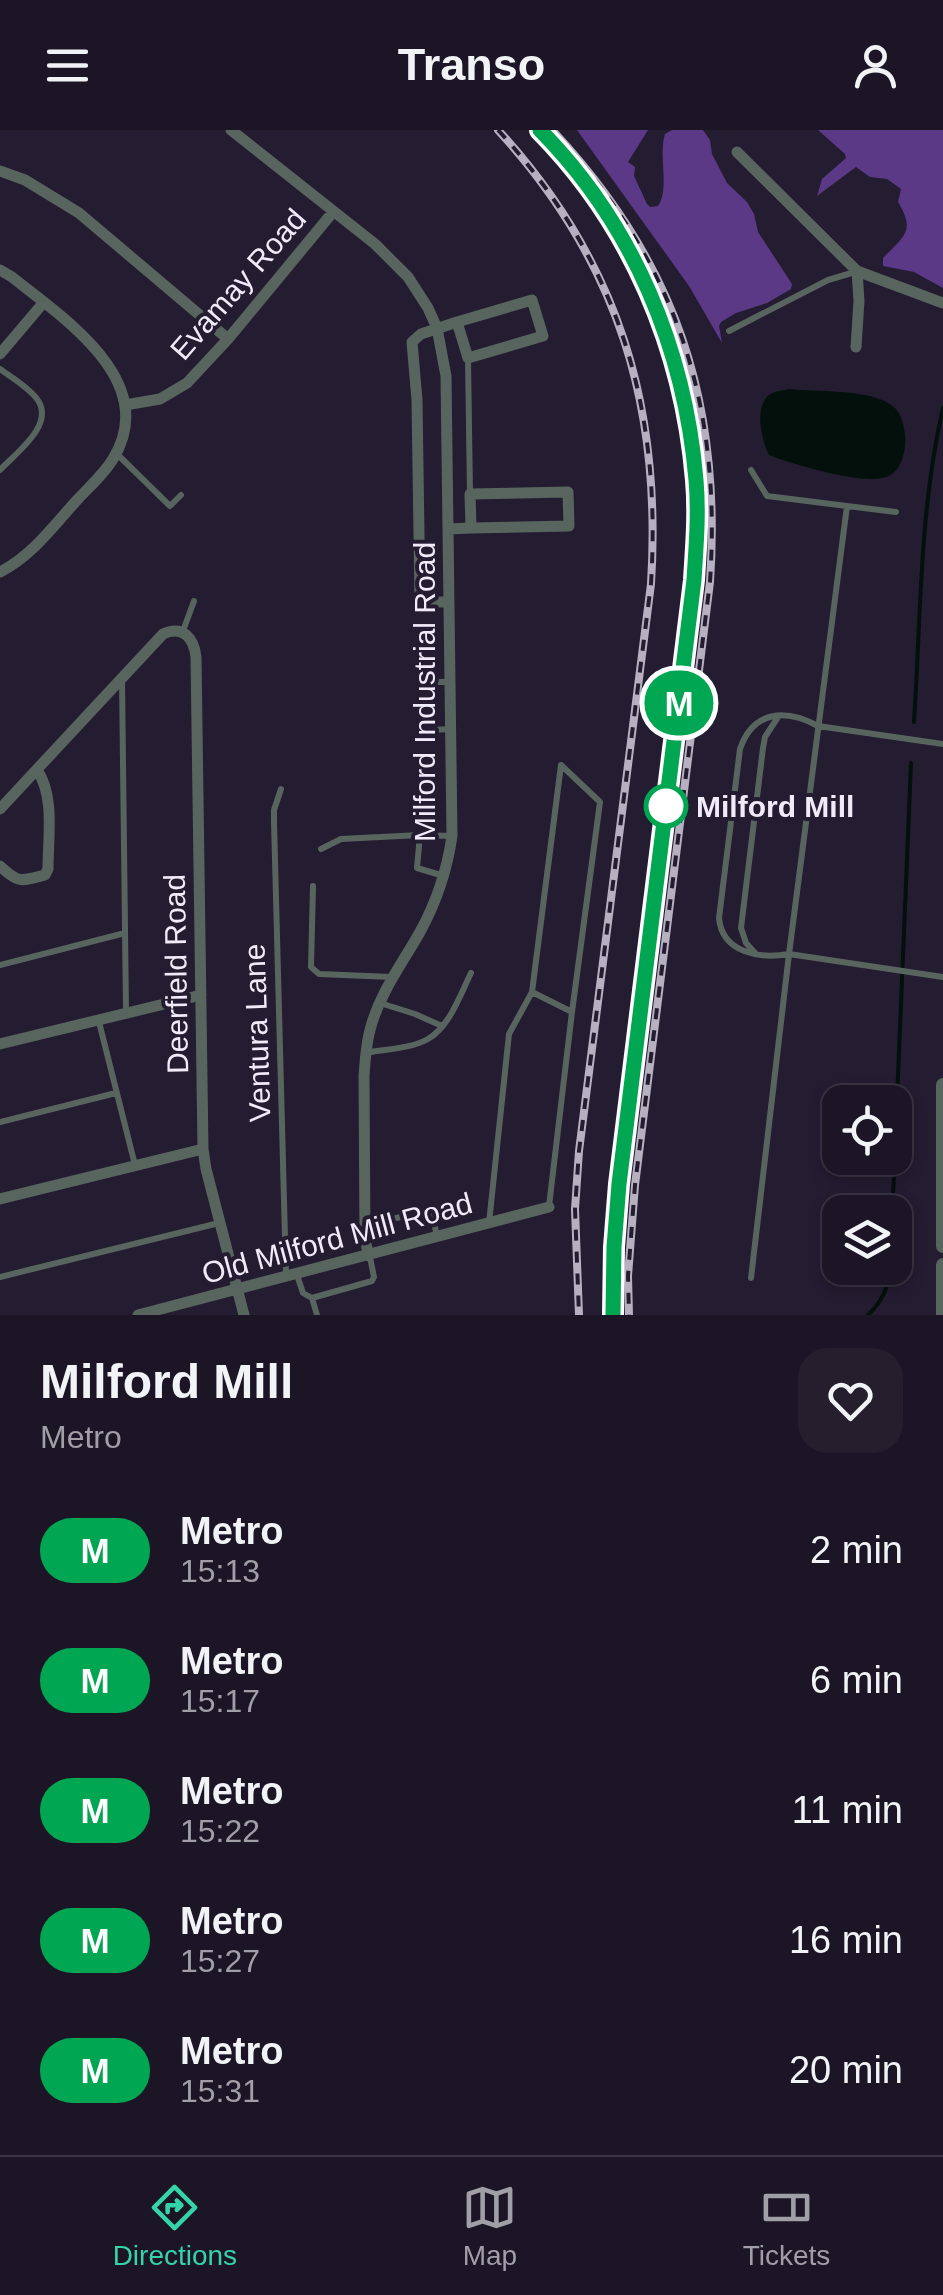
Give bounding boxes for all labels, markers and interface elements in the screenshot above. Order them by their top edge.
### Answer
icon: menu [40,38,95,93]
icon: person [848,38,903,93]
text: Transo [398,39,545,90]
street label: Evamay Road [164,202,312,366]
street label: Milford Industrial Road [408,542,441,842]
line badge: M [646,670,712,736]
text: M [664,684,694,723]
marker: Milford Mill [645,785,687,827]
place label: Milford Mill [696,790,854,823]
street label: Deerfield Road [158,874,194,1074]
street label: Ventura Lane [237,943,277,1123]
map controls [822,1085,912,1285]
button: locate [822,1085,912,1175]
street label: Old Milford Mill Road [198,1186,476,1290]
button: layers [822,1195,912,1285]
button: heart [798,1348,903,1453]
text: Milford Mill [40,1355,293,1408]
text: Metro [40,1419,122,1455]
text: Metro [180,1510,283,1552]
text: 2 min [810,1529,903,1571]
text: M [80,1531,110,1570]
text: 15:13 [180,1553,260,1589]
text: Metro [180,1640,283,1682]
text: 6 min [810,1659,903,1701]
text: M [80,1661,110,1700]
text: 15:17 [180,1683,260,1719]
text: Metro [180,1770,283,1812]
text: 11 min [792,1789,903,1831]
text: M [80,1791,110,1830]
text: 15:22 [180,1813,260,1849]
text: Metro [180,1900,283,1942]
text: 16 min [789,1919,903,1961]
text: M [80,1921,110,1960]
text: 15:27 [180,1943,260,1979]
text: Metro [180,2030,283,2072]
text: 20 min [789,2049,903,2091]
text: M [80,2051,110,2090]
text: 15:31 [180,2073,260,2109]
tab: Directions [113,2180,237,2272]
tab: Map [462,2180,517,2272]
tab: Tickets [743,2180,830,2272]

